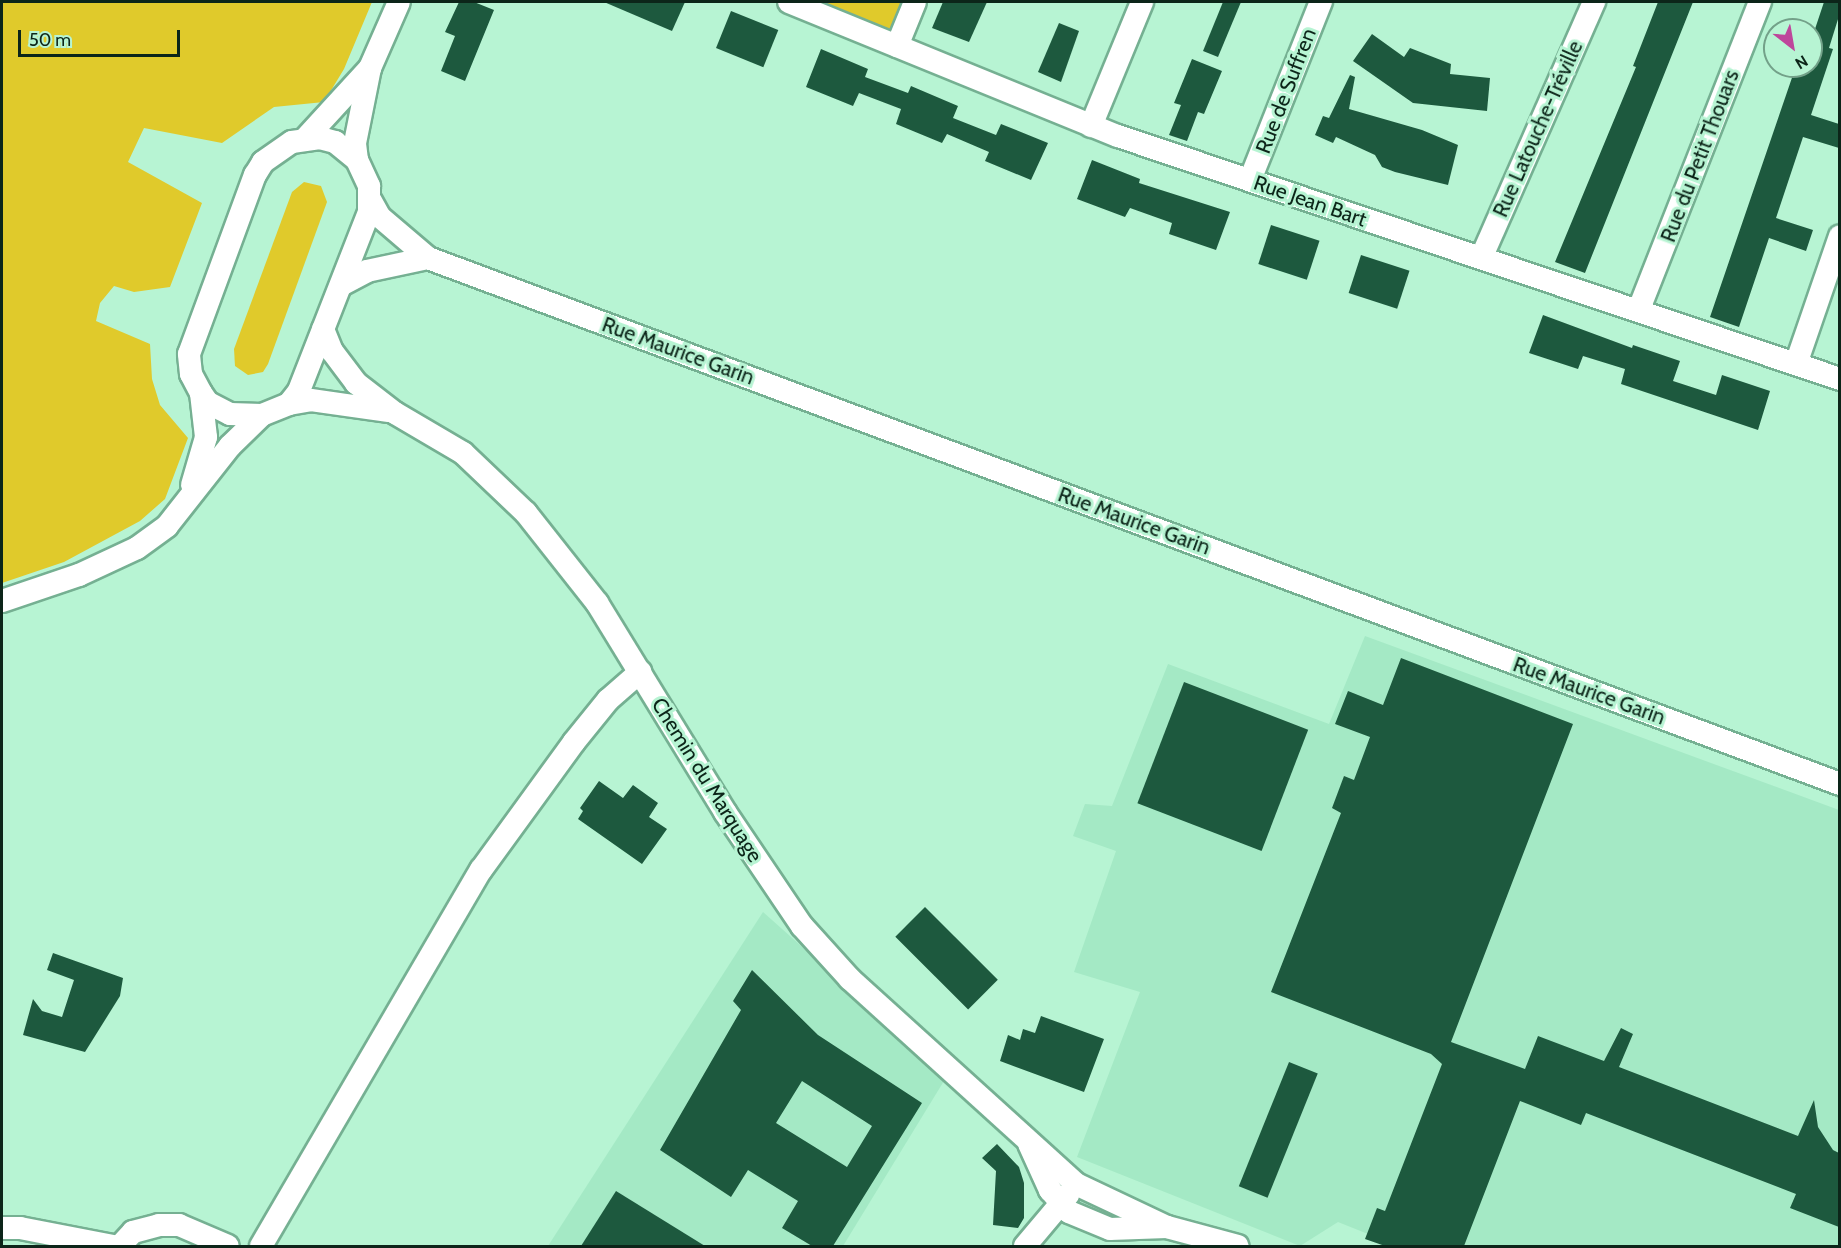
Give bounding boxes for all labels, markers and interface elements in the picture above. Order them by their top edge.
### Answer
scale bar [21,18,183,56]
north arrow [1763,18,1823,78]
street label: Rue de Suffren [1251,25,1321,157]
text: 50 m [29,29,71,51]
street label: Rue Latouche-Tréville [1488,37,1588,221]
text: N [1792,51,1811,73]
street label: Rue du Petit Thouars [1656,66,1744,246]
street label: Rue Jean Bart [1250,170,1370,232]
street label: Rue Maurice Garin [599,312,757,390]
street label: Rue Maurice Garin [1055,482,1213,560]
street label: Rue Maurice Garin [1510,652,1668,730]
street label: Chemin du Marquage [646,693,768,867]

